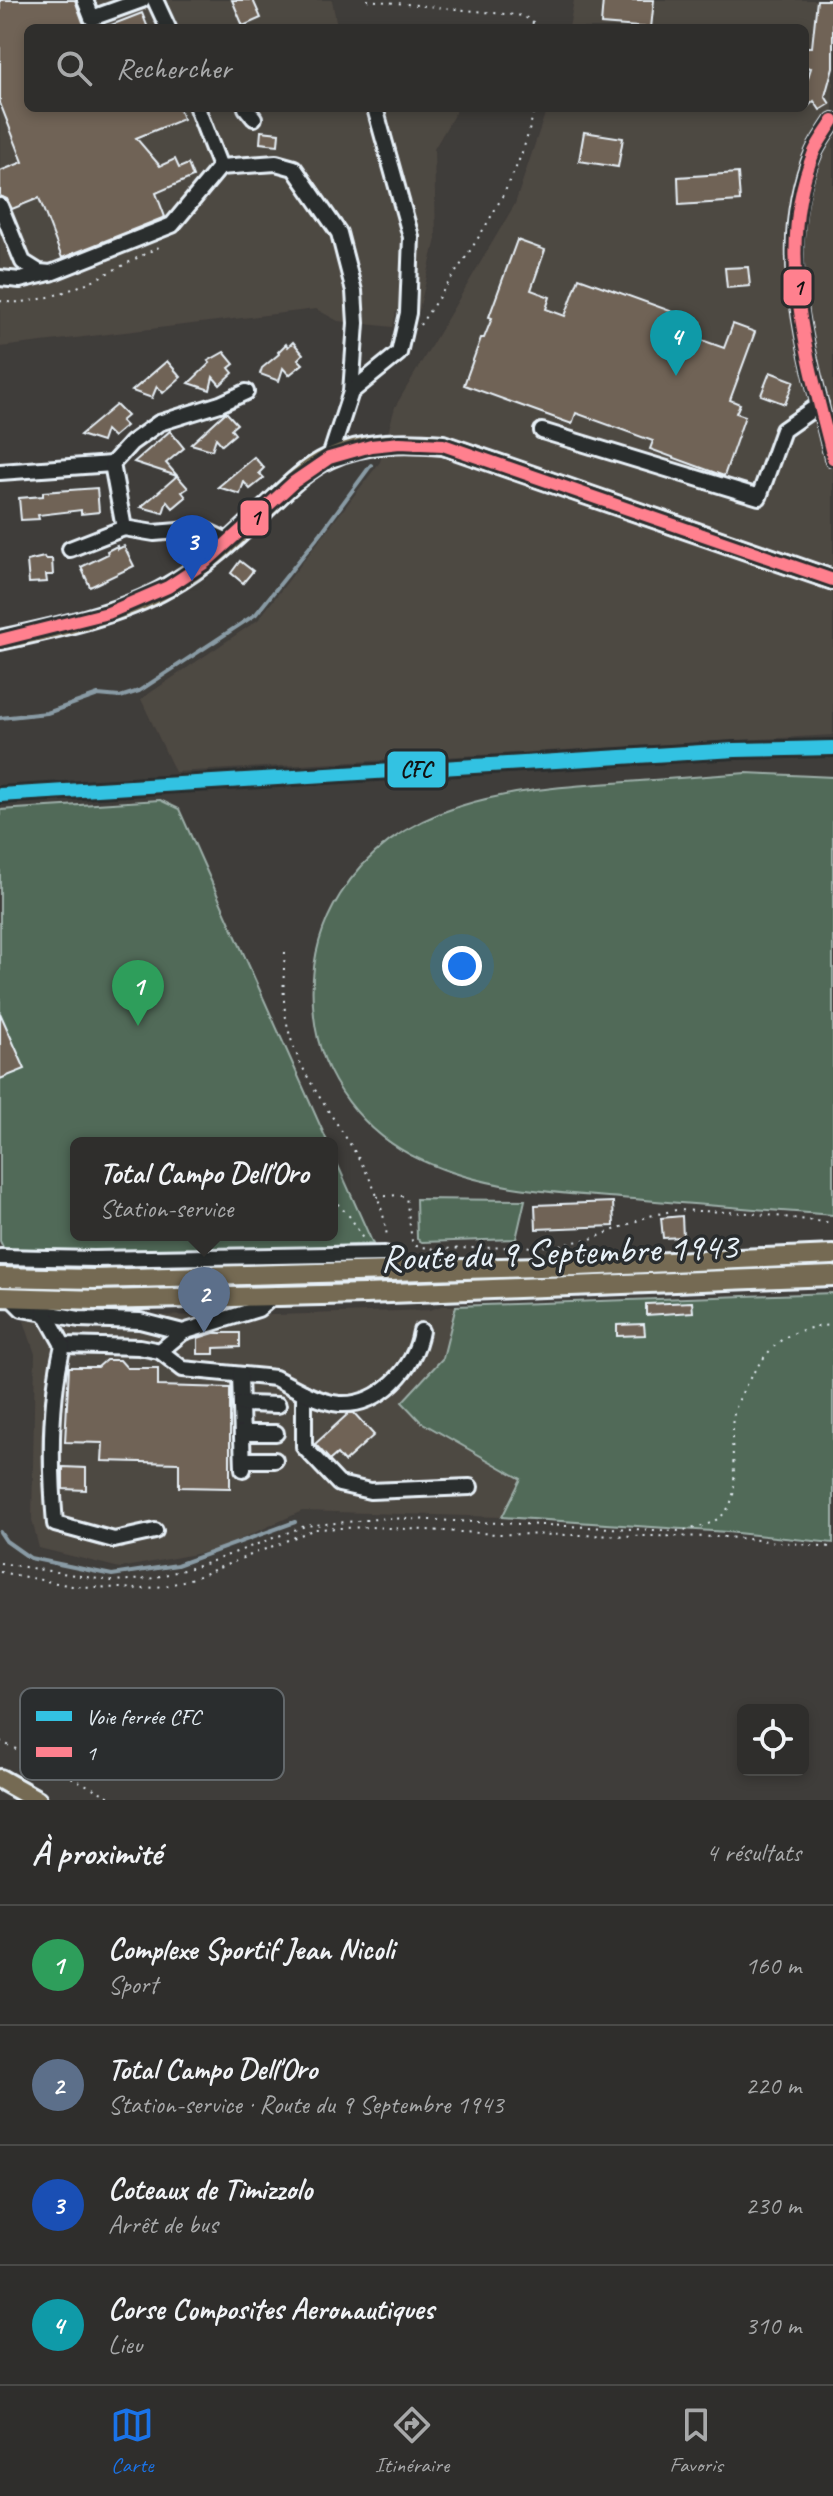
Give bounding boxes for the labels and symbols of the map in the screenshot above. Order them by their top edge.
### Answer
line badge: 1 [782,268,813,307]
text: 1 [793,274,805,302]
pin: 4 [650,310,702,376]
line badge: 1 [239,499,270,537]
text: 1 [250,504,262,532]
pin: 3 [166,515,218,581]
line badge: CFC [386,750,447,789]
text: CFC [400,756,435,784]
your location [442,946,482,986]
pin: 1 [112,960,164,1026]
street label: Route du 9 Septembre 1943 [380,1222,741,1282]
pin: 2 [178,1267,230,1333]
legend [20,1688,284,1780]
text: Voie ferrée CFC [86,1703,203,1731]
text: 1 [86,1739,97,1767]

